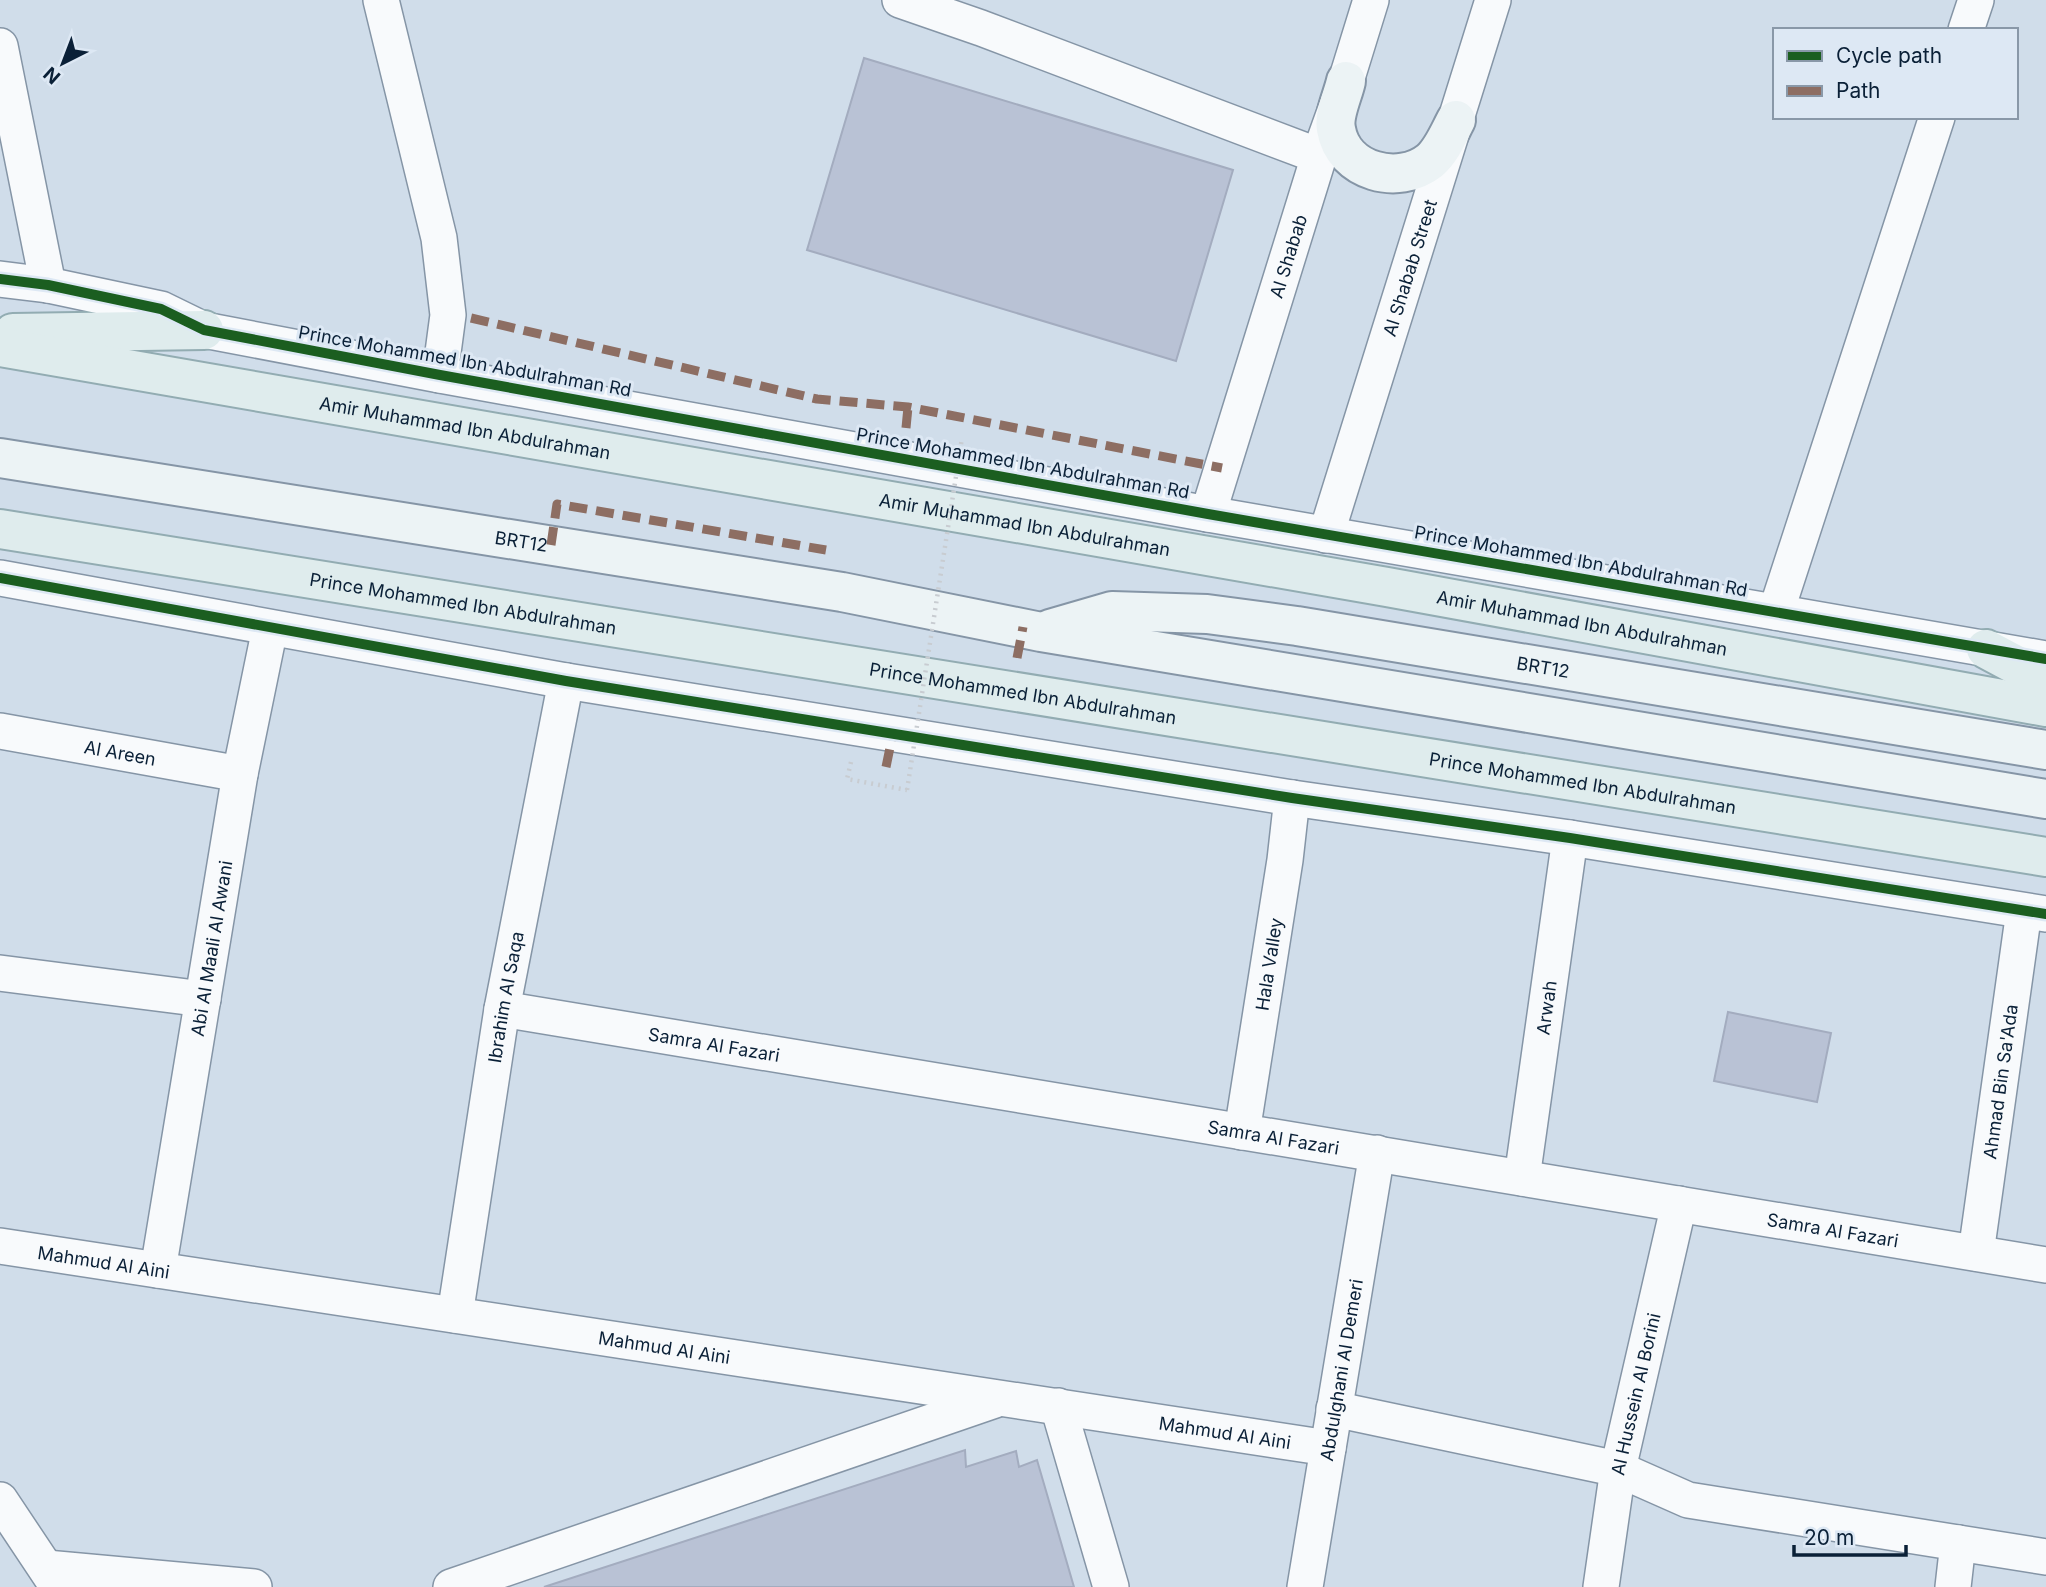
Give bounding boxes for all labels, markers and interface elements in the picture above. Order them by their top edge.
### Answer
north arrow [28,28,98,98]
legend [1773,28,2018,119]
text: Cycle path [1836,43,1942,68]
text: N [39,62,65,89]
text: Path [1836,78,1881,103]
street label: Al Shabab Street [1378,197,1441,339]
street label: Al Shabab [1265,212,1311,301]
street label: Prince Mohammed Ibn Abdulrahman Rd [297,321,633,401]
street label: Amir Muhammad Ibn Abdulrahman [318,392,612,463]
street label: Prince Mohammed Ibn Abdulrahman Rd [855,423,1191,503]
street label: Amir Muhammad Ibn Abdulrahman [878,489,1172,560]
street label: Prince Mohammed Ibn Abdulrahman Rd [1413,521,1749,601]
street label: BRT12 [493,526,549,556]
street label: Prince Mohammed Ibn Abdulrahman [308,568,618,638]
street label: Amir Muhammad Ibn Abdulrahman [1435,586,1729,659]
street label: BRT12 [1515,652,1571,681]
street label: Prince Mohammed Ibn Abdulrahman [868,658,1178,728]
street label: Al Areen [83,736,158,769]
street label: Prince Mohammed Ibn Abdulrahman [1428,748,1738,818]
street label: Abi Al Maali Al Awani [186,859,236,1038]
street label: Hala Valley [1251,916,1286,1012]
street label: Ibrahim Al Saqa [483,929,527,1064]
street label: Arwah [1532,979,1560,1036]
street label: Ahmad Bin Sa'Ada [1979,1003,2021,1160]
street label: Samra Al Fazari [647,1023,781,1065]
street label: Samra Al Fazari [1206,1116,1341,1158]
street label: Samra Al Fazari [1765,1208,1900,1251]
street label: Mahmud Al Aini [36,1241,171,1282]
street label: Abdulghani Al Demeri [1316,1277,1366,1463]
street label: Al Hussein Al Borini [1607,1311,1664,1477]
street label: Mahmud Al Aini [597,1327,732,1367]
street label: Mahmud Al Aini [1157,1412,1292,1453]
scale bar [1794,1514,1906,1558]
text: 20 m [1804,1525,1854,1550]

